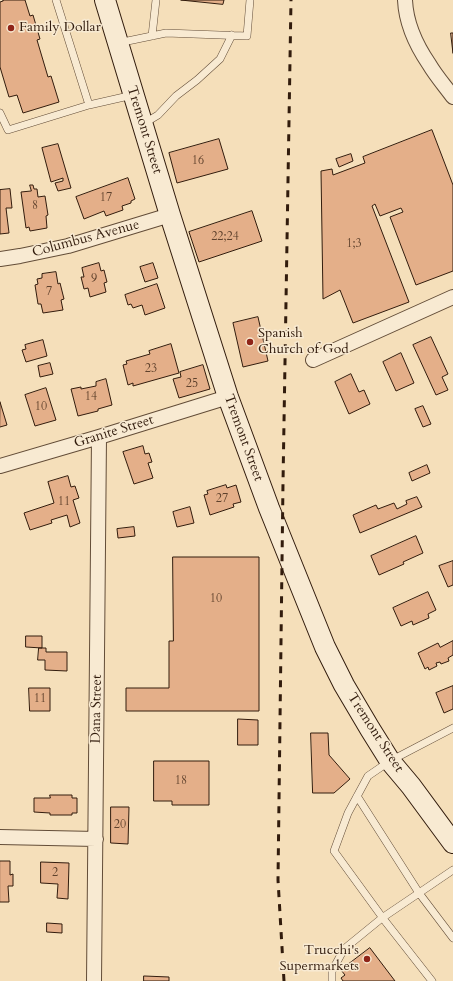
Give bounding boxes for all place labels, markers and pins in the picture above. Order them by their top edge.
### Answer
place label: Family Dollar [19,20,101,36]
marker: Family Dollar [6,23,16,33]
place label: Spanish Church of God [258,326,349,358]
marker: Spanish Church of God [245,337,255,347]
place label: Trucchi's Supermarkets [279,943,359,976]
marker: Trucchi's Supermarkets [362,954,372,964]

